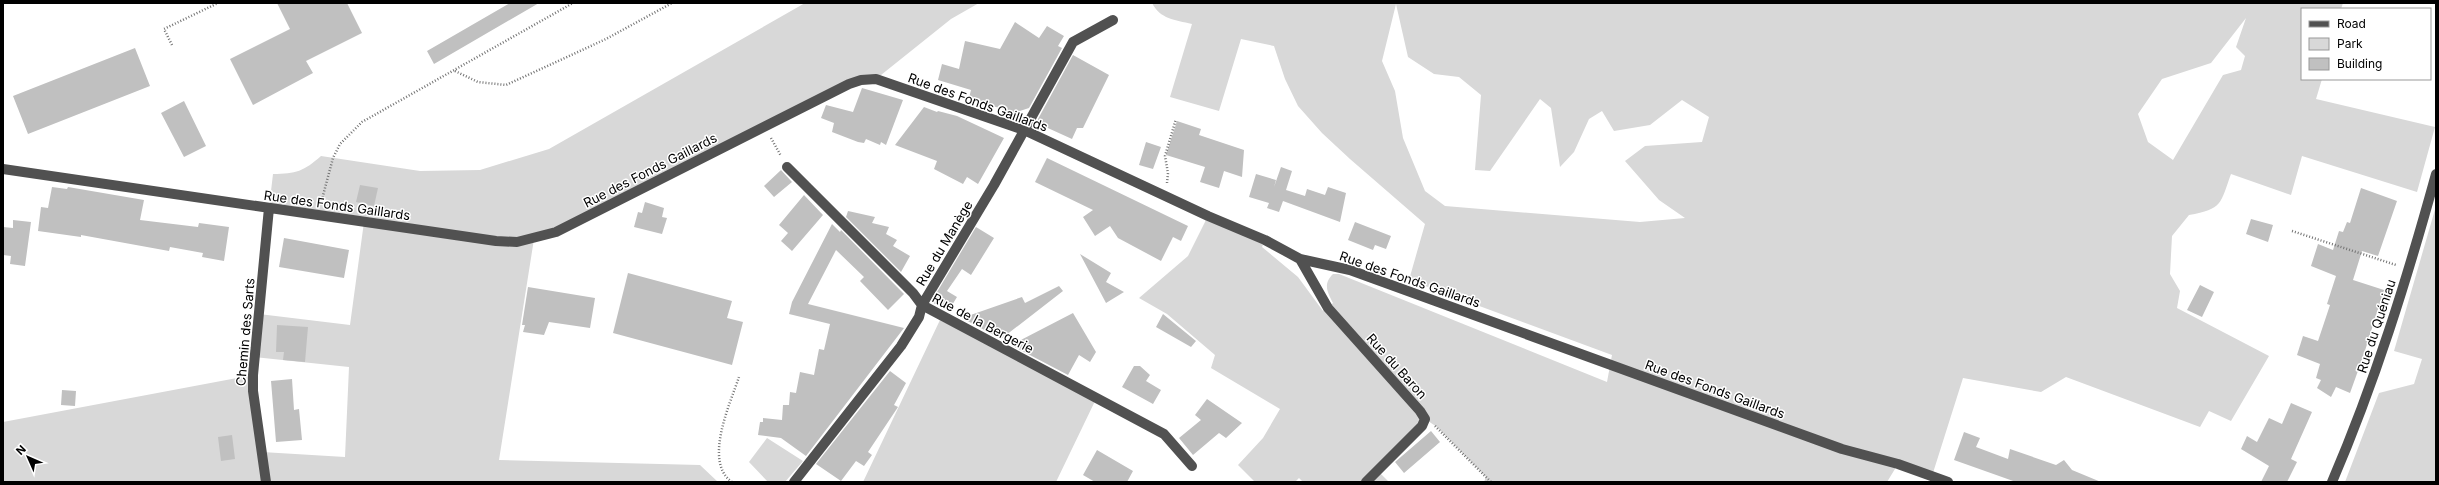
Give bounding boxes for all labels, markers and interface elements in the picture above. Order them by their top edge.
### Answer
legend [2301,8,2431,80]
text: Road [2337,16,2366,31]
text: Park [2337,36,2363,51]
text: Building [2337,56,2382,71]
street label: Rue des Fonds Gaillards [906,69,1050,135]
street label: Rue des Fonds Gaillards [581,129,720,211]
street label: Rue des Fonds Gaillards [263,187,411,223]
street label: Rue du Manège [912,198,976,288]
street label: Rue des Fonds Gaillards [1338,247,1483,311]
street label: Chemin des Sarts [232,277,258,387]
street label: Rue du Quéniau [2353,277,2399,375]
street label: Rue de la Bergerie [929,289,1037,357]
street label: Rue du Baron [1363,330,1431,402]
street label: Rue des Fonds Gaillards [1643,356,1787,422]
north arrow [8,437,48,477]
text: N [13,442,29,458]

